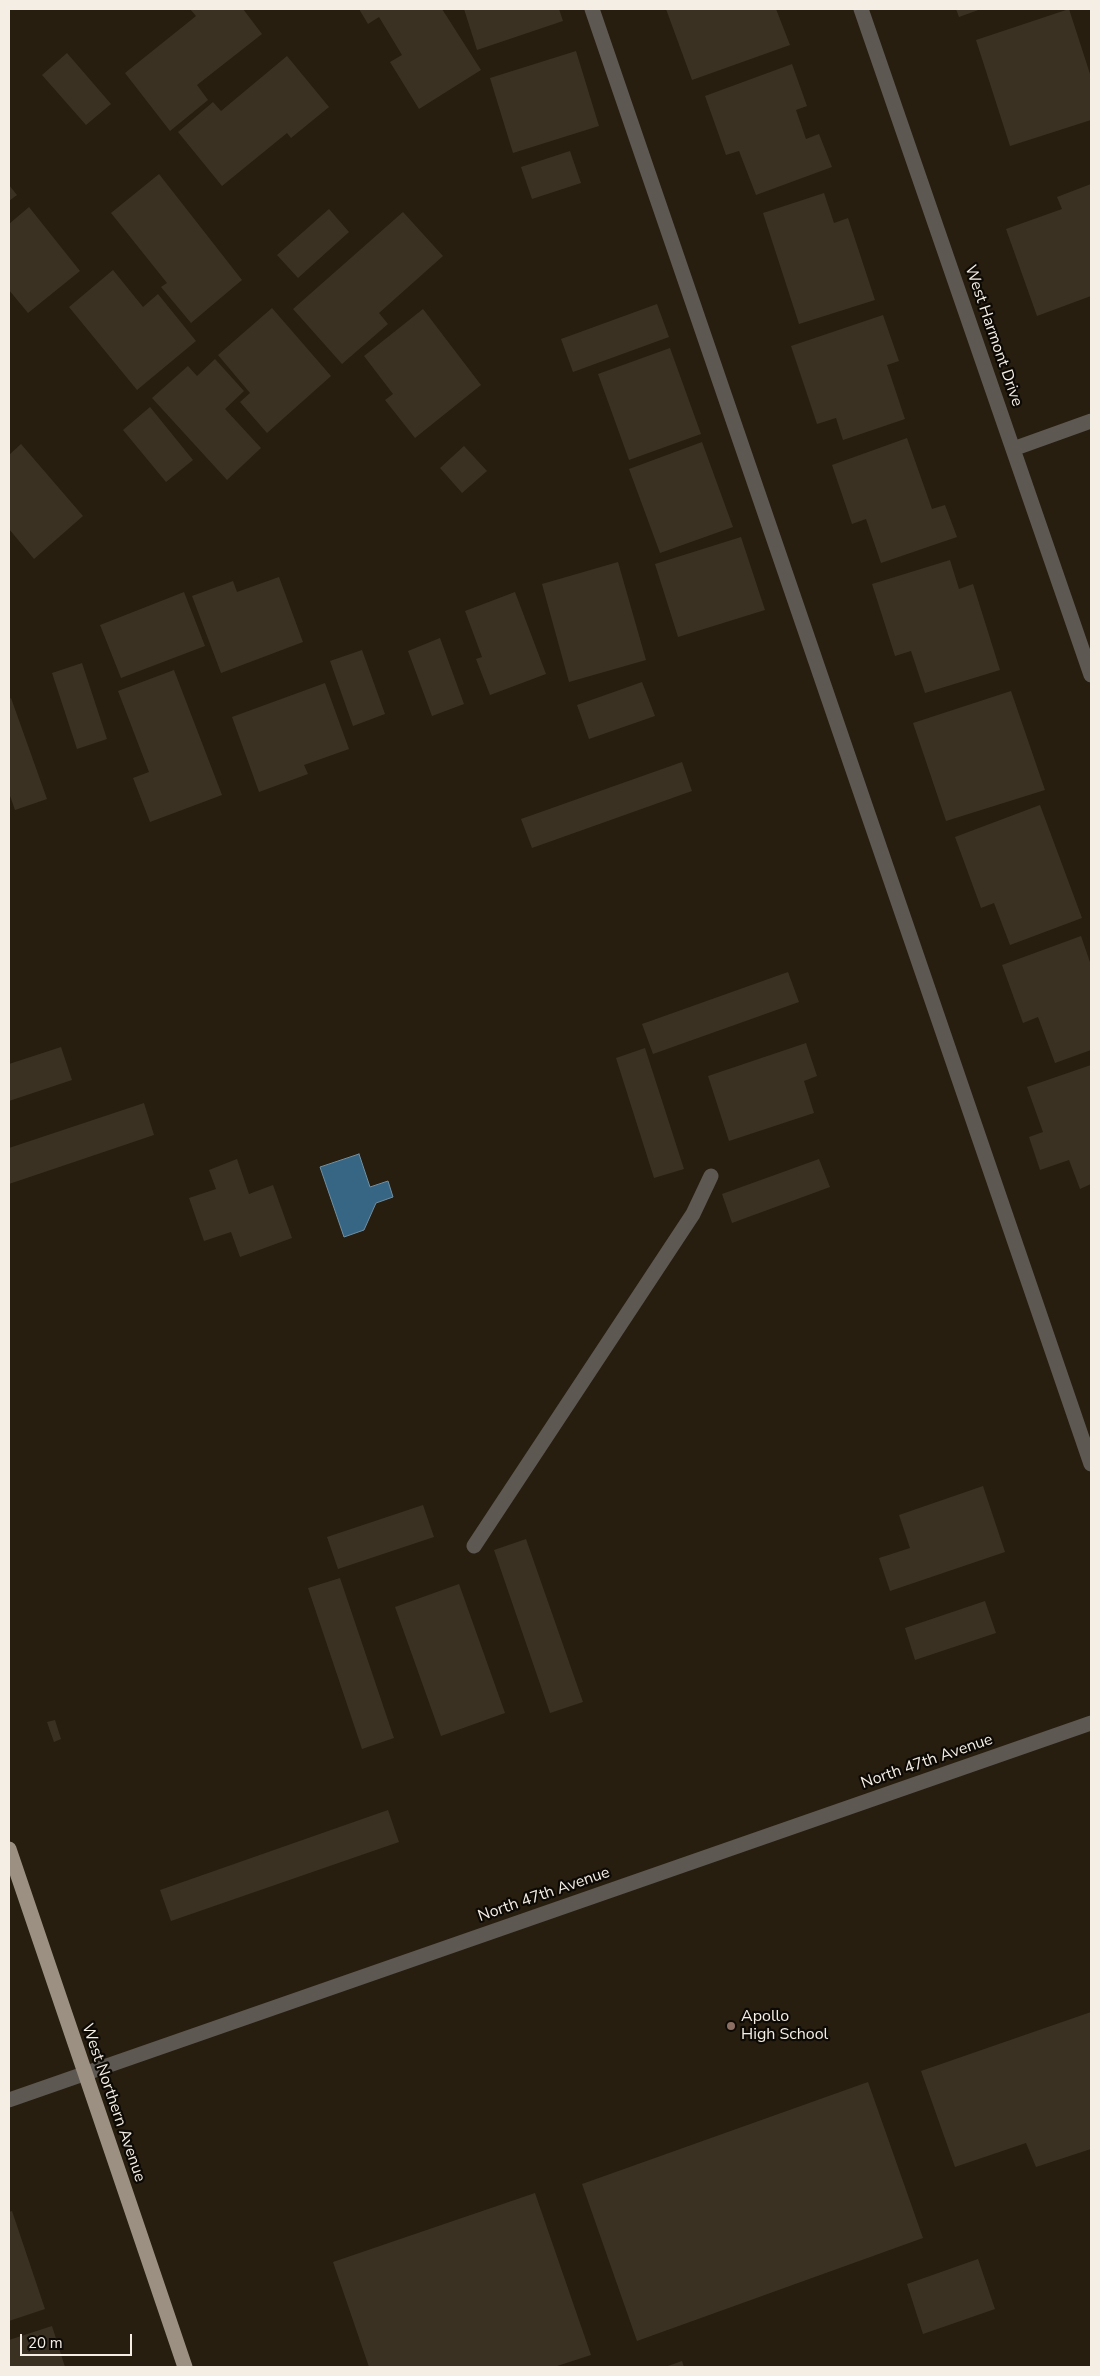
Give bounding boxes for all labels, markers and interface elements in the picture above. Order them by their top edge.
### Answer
street label: West Harmont Drive [960,263,1026,409]
street label: North 47th Avenue [859,1730,995,1794]
street label: North 47th Avenue [476,1863,612,1927]
place label: Apollo High School [741,2007,828,2045]
marker: Apollo High School [725,2020,737,2032]
street label: West Northern Avenue [77,2021,149,2185]
scale bar [22,2324,135,2356]
text: 20 m [28,2333,63,2353]

